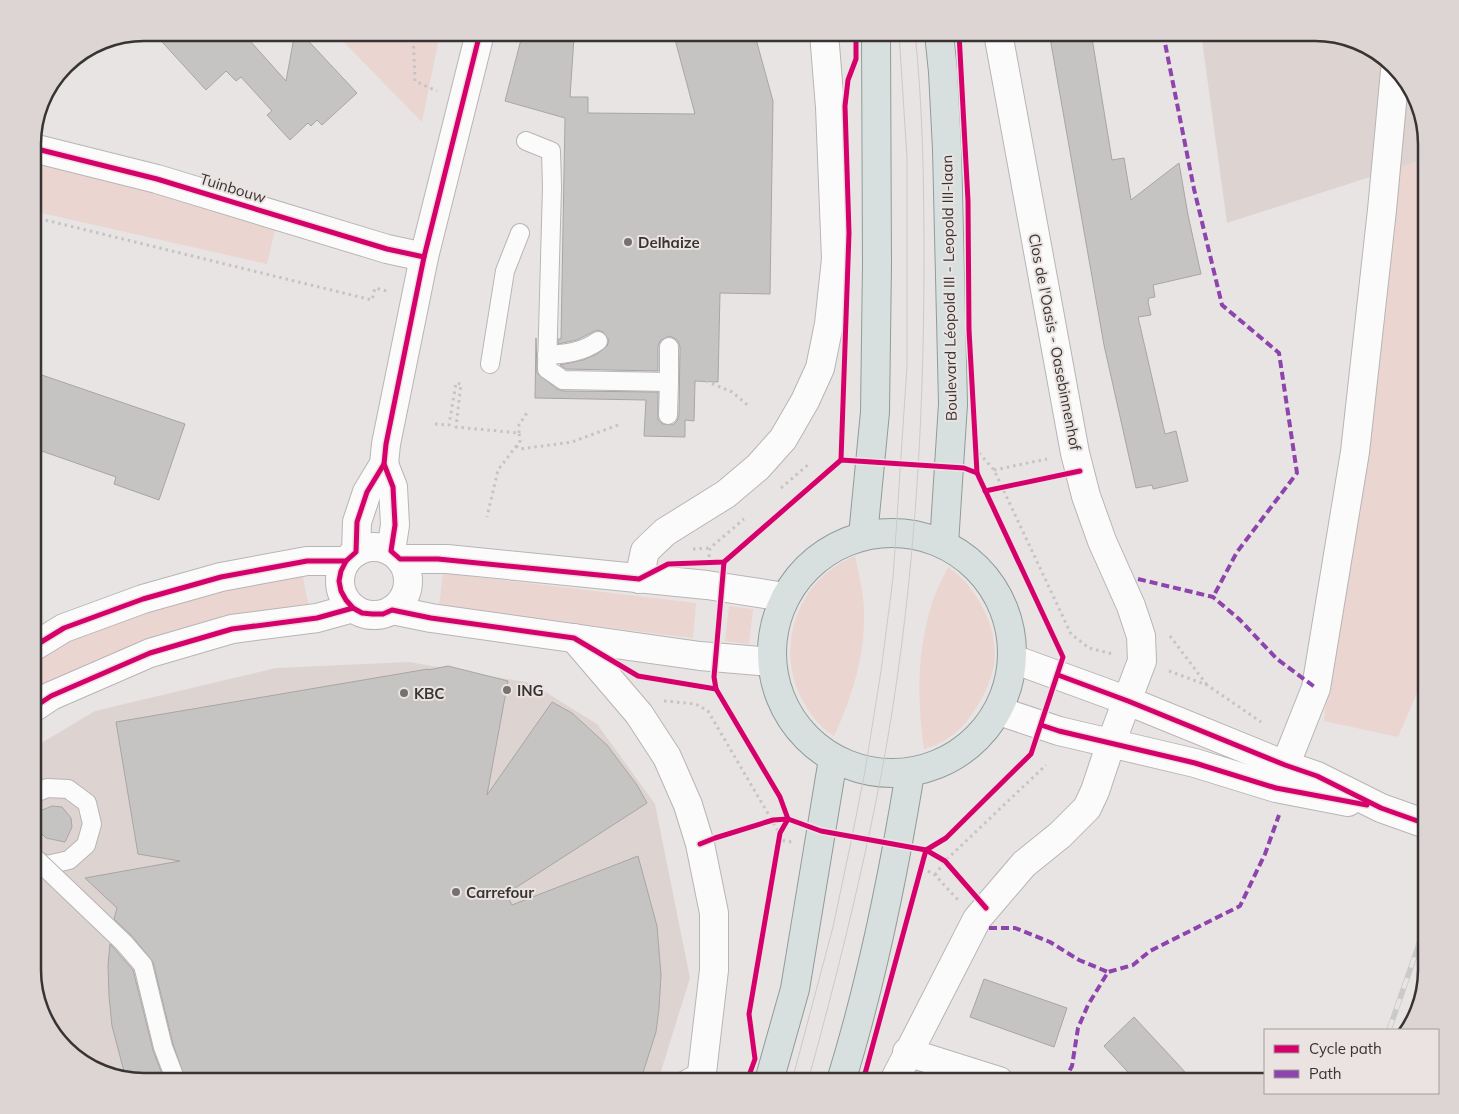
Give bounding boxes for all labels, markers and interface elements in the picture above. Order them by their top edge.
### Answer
street label: Boulevard Léopold III - Leopold III-laan [937,155,961,421]
street label: Tuinbouw [198,169,268,207]
street label: Clos de l'Oasis - Oasebinnenhof [1025,232,1086,453]
place label: Delhaize [638,233,700,252]
marker: Delhaize [622,236,634,248]
place label: ING [517,681,544,700]
place label: KBC [414,684,445,703]
marker: ING [501,684,513,696]
marker: KBC [398,687,410,699]
place label: Carrefour [466,883,534,902]
marker: Carrefour [450,886,462,898]
legend [1264,1029,1439,1094]
text: Cycle path [1309,1039,1382,1058]
text: Path [1309,1064,1341,1083]

